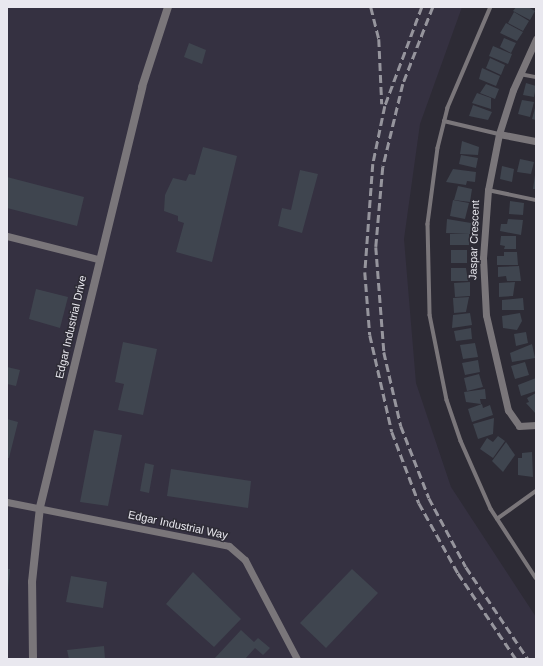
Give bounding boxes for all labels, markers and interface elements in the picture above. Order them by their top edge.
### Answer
street label: Jaspar Crescent [466,200,482,280]
street label: Edgar Industrial Drive [53,274,89,380]
street label: Edgar Industrial Way [127,508,229,542]

